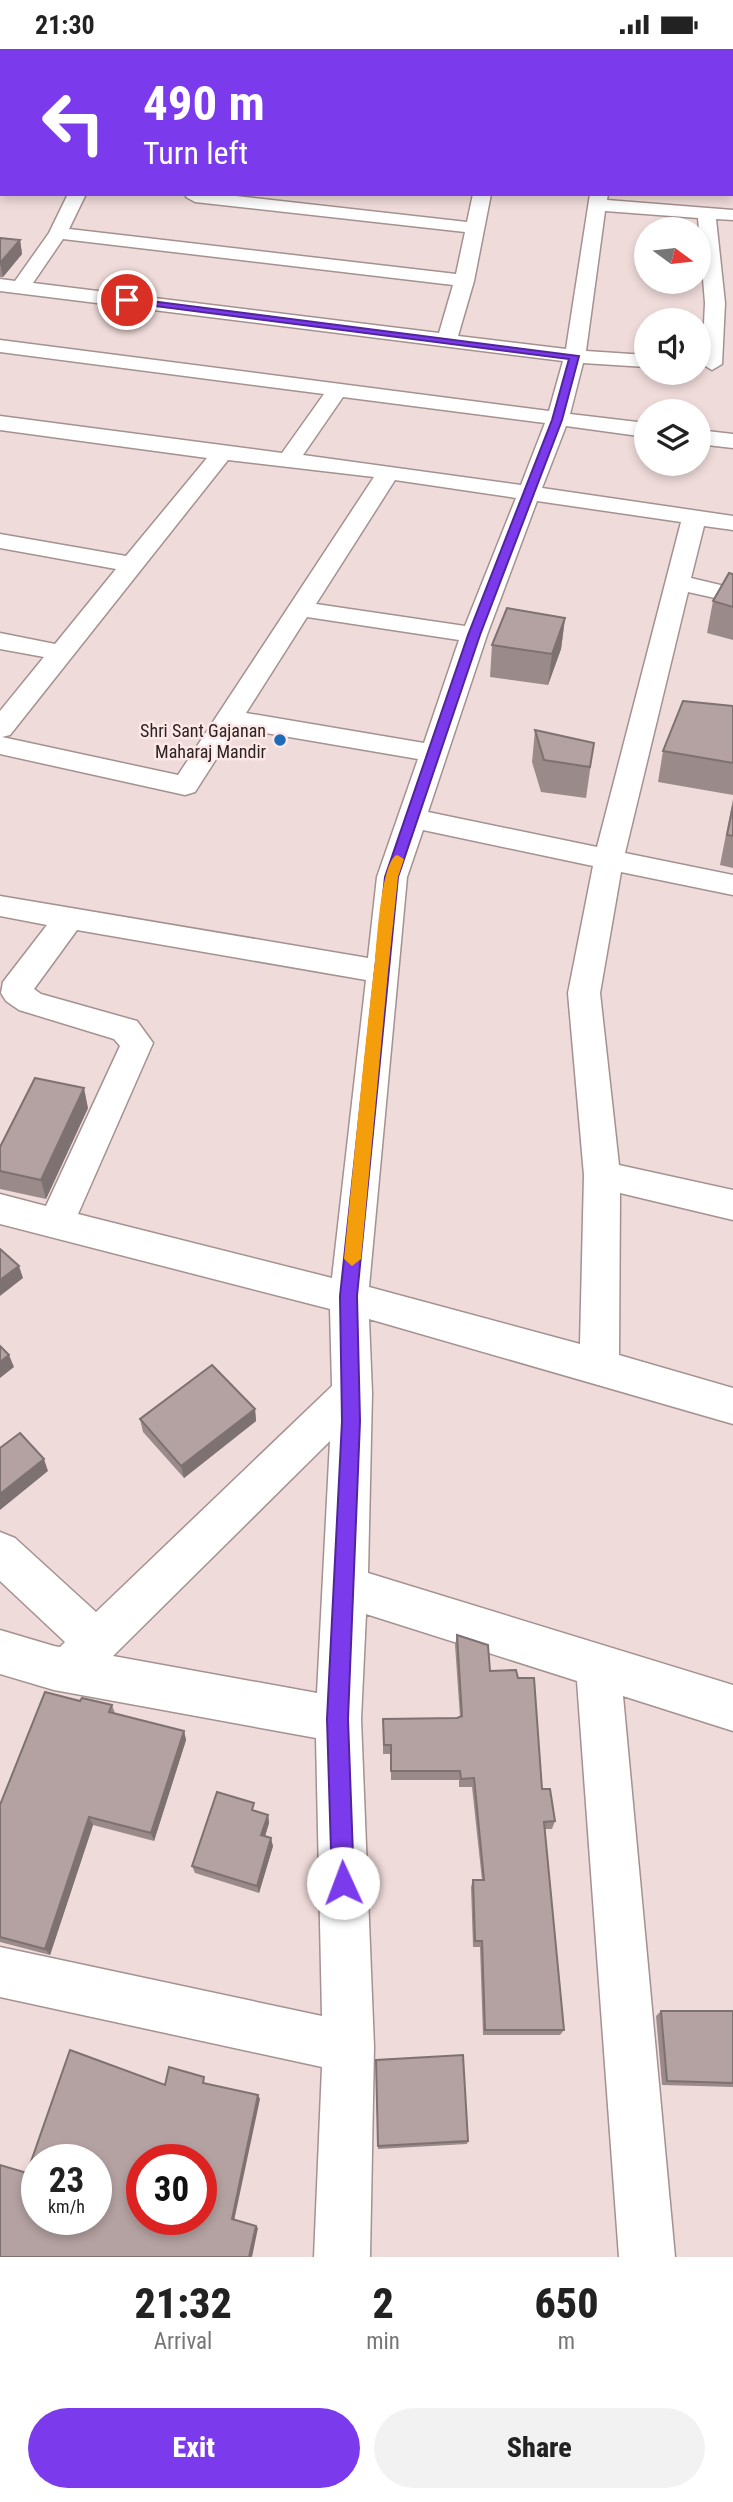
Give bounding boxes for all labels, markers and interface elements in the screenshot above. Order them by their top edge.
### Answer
text: 21:30 [35,10,95,40]
text: 490 m [143,75,265,132]
icon: left [28,77,119,168]
text: Turn left [143,134,248,172]
north arrow [634,217,710,294]
map controls [634,217,711,476]
pin [97,270,157,330]
icon: arrive [108,281,146,319]
button: sound [634,308,711,385]
button: layers [634,399,711,476]
place label: Shri Sant Gajanan Maharaj Mandir [140,720,267,762]
marker: Shri Sant Gajanan Maharaj Mandir [272,732,288,748]
position arrow [306,1846,380,1920]
speed limit sign: 30 [126,2144,217,2235]
text: 23 [49,2160,84,2201]
text: km/h [48,2196,85,2217]
text: 21:32 [134,2279,232,2328]
text: 2 [372,2279,394,2328]
text: 650 [534,2279,599,2328]
text: Arrival [154,2328,212,2355]
text: min [366,2328,400,2355]
text: m [558,2328,575,2355]
button: Exit [28,2408,360,2488]
button: Share [374,2408,705,2488]

